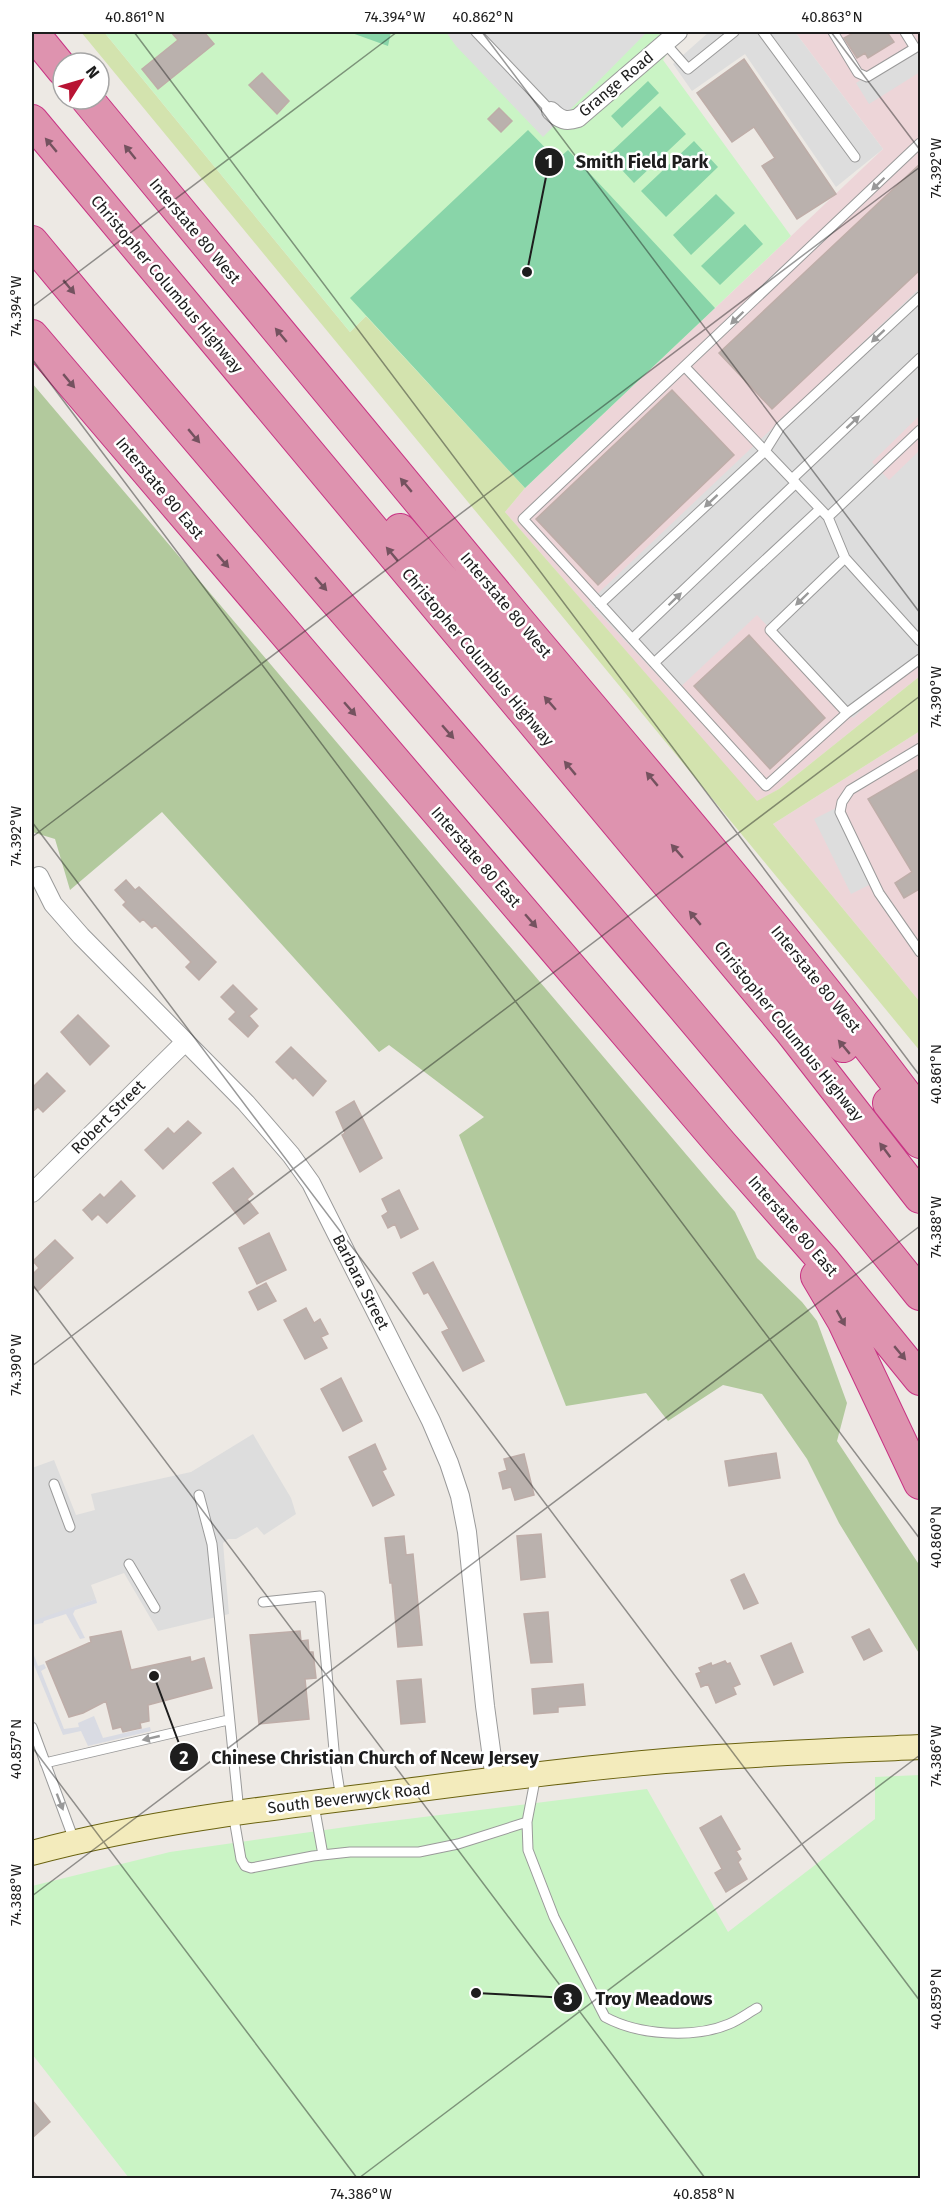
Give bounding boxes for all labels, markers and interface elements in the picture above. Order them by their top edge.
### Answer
text: 40.861°N [105,8,165,26]
text: 74.394°W [364,8,426,26]
text: 40.862°N [452,8,514,26]
text: 40.863°N [801,8,863,26]
street label: Grange Road [575,47,657,121]
north arrow [51,51,111,111]
text: N [82,62,103,82]
text: 74.392°W [927,137,945,198]
one-way arrow [45,138,58,153]
callout: Smith Field Park [534,144,720,180]
one-way arrow [124,145,137,160]
text: 1 [545,151,553,173]
text: Smith Field Park [576,151,709,173]
street label: Interstate 80 West [145,174,245,288]
one-way arrow [871,177,886,191]
street label: Christopher Columbus Highway [87,191,247,377]
text: 74.394°W [7,275,25,337]
one-way arrow [62,279,75,295]
one-way arrow [729,311,744,325]
one-way arrow [275,328,288,343]
one-way arrow [871,329,885,343]
one-way arrow [62,373,75,388]
one-way arrow [846,415,860,429]
one-way arrow [188,428,201,444]
street label: Interstate 80 East [112,433,208,543]
one-way arrow [399,477,412,493]
one-way arrow [704,494,719,508]
one-way arrow [386,546,399,561]
street label: Interstate 80 West [456,548,556,662]
one-way arrow [216,553,229,568]
street label: Christopher Columbus Highway [398,564,558,750]
one-way arrow [314,576,327,591]
one-way arrow [796,591,810,605]
one-way arrow [667,592,681,606]
text: 74.390°W [927,666,945,728]
one-way arrow [544,696,557,711]
one-way arrow [343,701,356,717]
one-way arrow [441,724,454,739]
one-way arrow [564,760,577,776]
one-way arrow [646,772,659,787]
street label: Interstate 80 East [427,803,525,911]
text: 74.392°W [7,805,25,866]
one-way arrow [671,844,684,859]
one-way arrow [689,910,702,926]
one-way arrow [524,913,537,928]
street label: Interstate 80 West [767,922,865,1036]
street label: Christopher Columbus Highway [710,937,868,1125]
one-way arrow [838,1040,851,1055]
text: 40.861°N [927,1044,945,1104]
street label: Robert Street [67,1076,149,1158]
one-way arrow [879,1142,892,1158]
street label: Interstate 80 East [744,1172,842,1280]
text: 74.388°W [927,1195,945,1258]
street label: Barbara Street [329,1231,393,1333]
one-way arrow [836,1310,846,1327]
text: 74.390°W [7,1334,25,1396]
one-way arrow [893,1345,906,1360]
text: 40.860°N [927,1506,945,1568]
text: 40.857°N [7,1719,25,1779]
text: 74.386°W [927,1725,945,1787]
one-way arrow [142,1734,160,1744]
callout: Chinese Christian Church of Ncew Jersey [169,1739,551,1775]
text: 2 [179,1747,189,1769]
text: Chinese Christian Church of Ncew Jersey [211,1747,539,1769]
street label: South Beverwyck Road [266,1779,432,1817]
one-way arrow [55,1794,65,1812]
text: 74.388°W [7,1863,25,1926]
text: 40.859°N [927,1968,945,2030]
callout: Troy Meadows [553,1980,724,2016]
text: 3 [562,1988,573,2010]
text: Troy Meadows [595,1988,713,2010]
text: 74.386°W [330,2185,392,2203]
text: 40.858°N [673,2185,735,2203]

